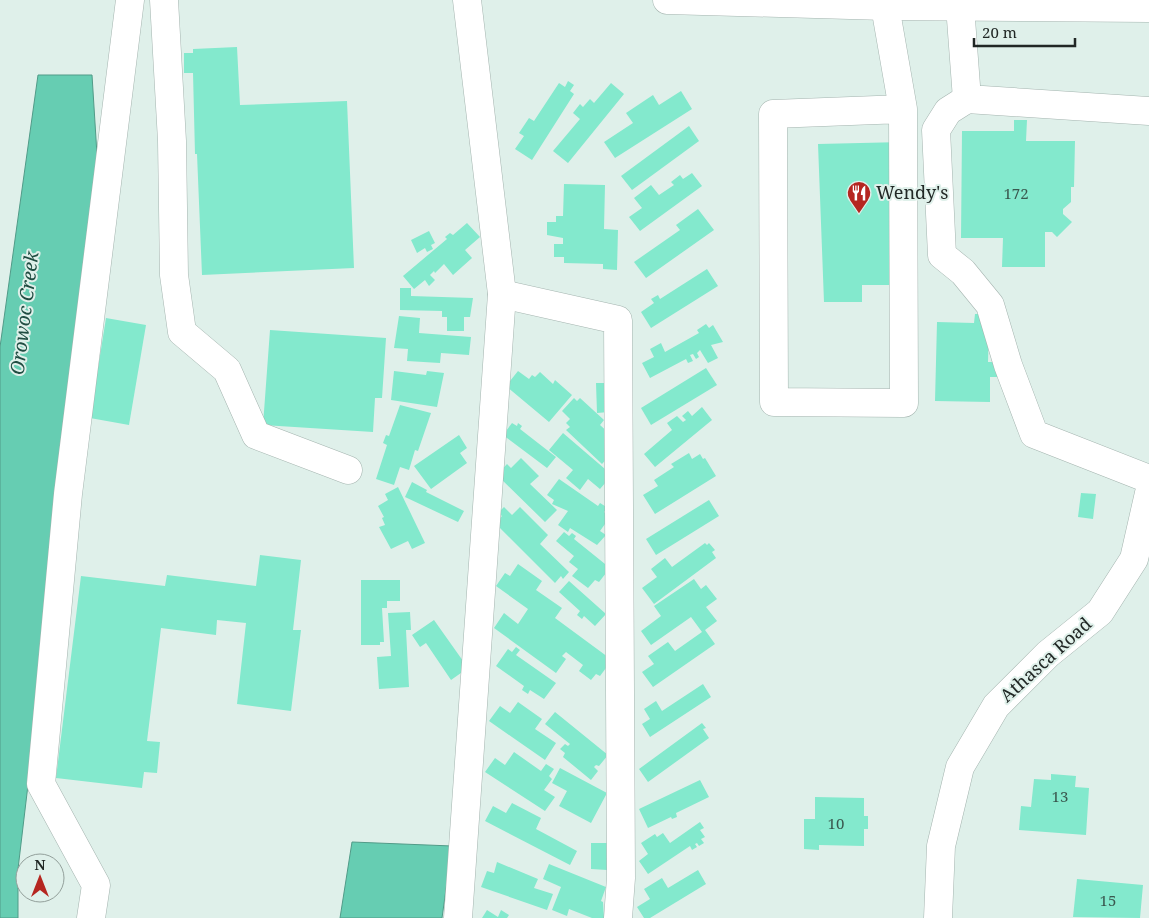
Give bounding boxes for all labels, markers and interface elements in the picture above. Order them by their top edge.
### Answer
scale bar [974,15,1075,47]
text: 20 m [982,22,1017,42]
restaurant icon: Wendy's [846,180,872,214]
place label: Wendy's [876,180,948,204]
house number: 172 [1003,183,1029,203]
water label: Orowoc Creek [4,249,45,376]
street label: Athasca Road [994,612,1096,707]
house number: 13 [1052,786,1068,806]
house number: 10 [828,813,844,833]
north arrow [15,853,65,903]
text: N [34,855,46,874]
house number: 15 [1100,890,1116,910]

